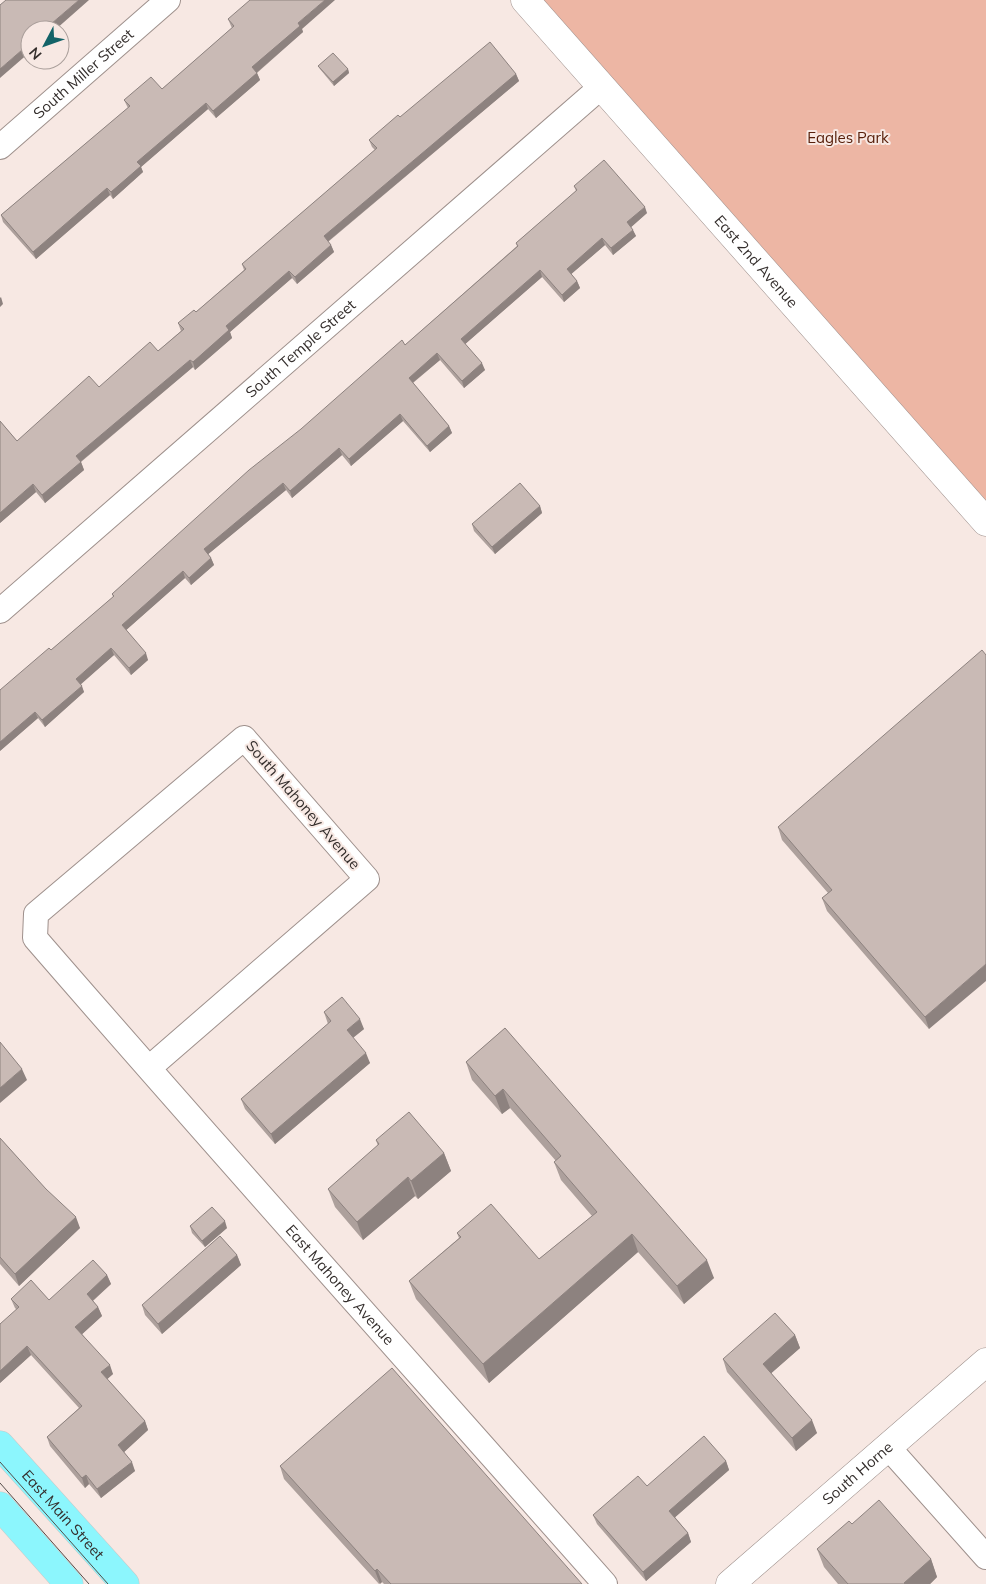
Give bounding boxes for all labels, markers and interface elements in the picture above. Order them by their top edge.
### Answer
north arrow [20,20,70,70]
street label: South Miller Street [29,24,137,123]
text: N [25,44,45,63]
park label: Eagles Park [807,128,889,147]
street label: East 2nd Avenue [710,211,802,312]
street label: South Temple Street [241,295,359,402]
street label: South Mahoney Avenue [242,736,365,873]
street label: East Mahoney Avenue [282,1220,399,1349]
street label: South Horne [818,1437,896,1509]
street label: East Main Street [18,1466,108,1563]

